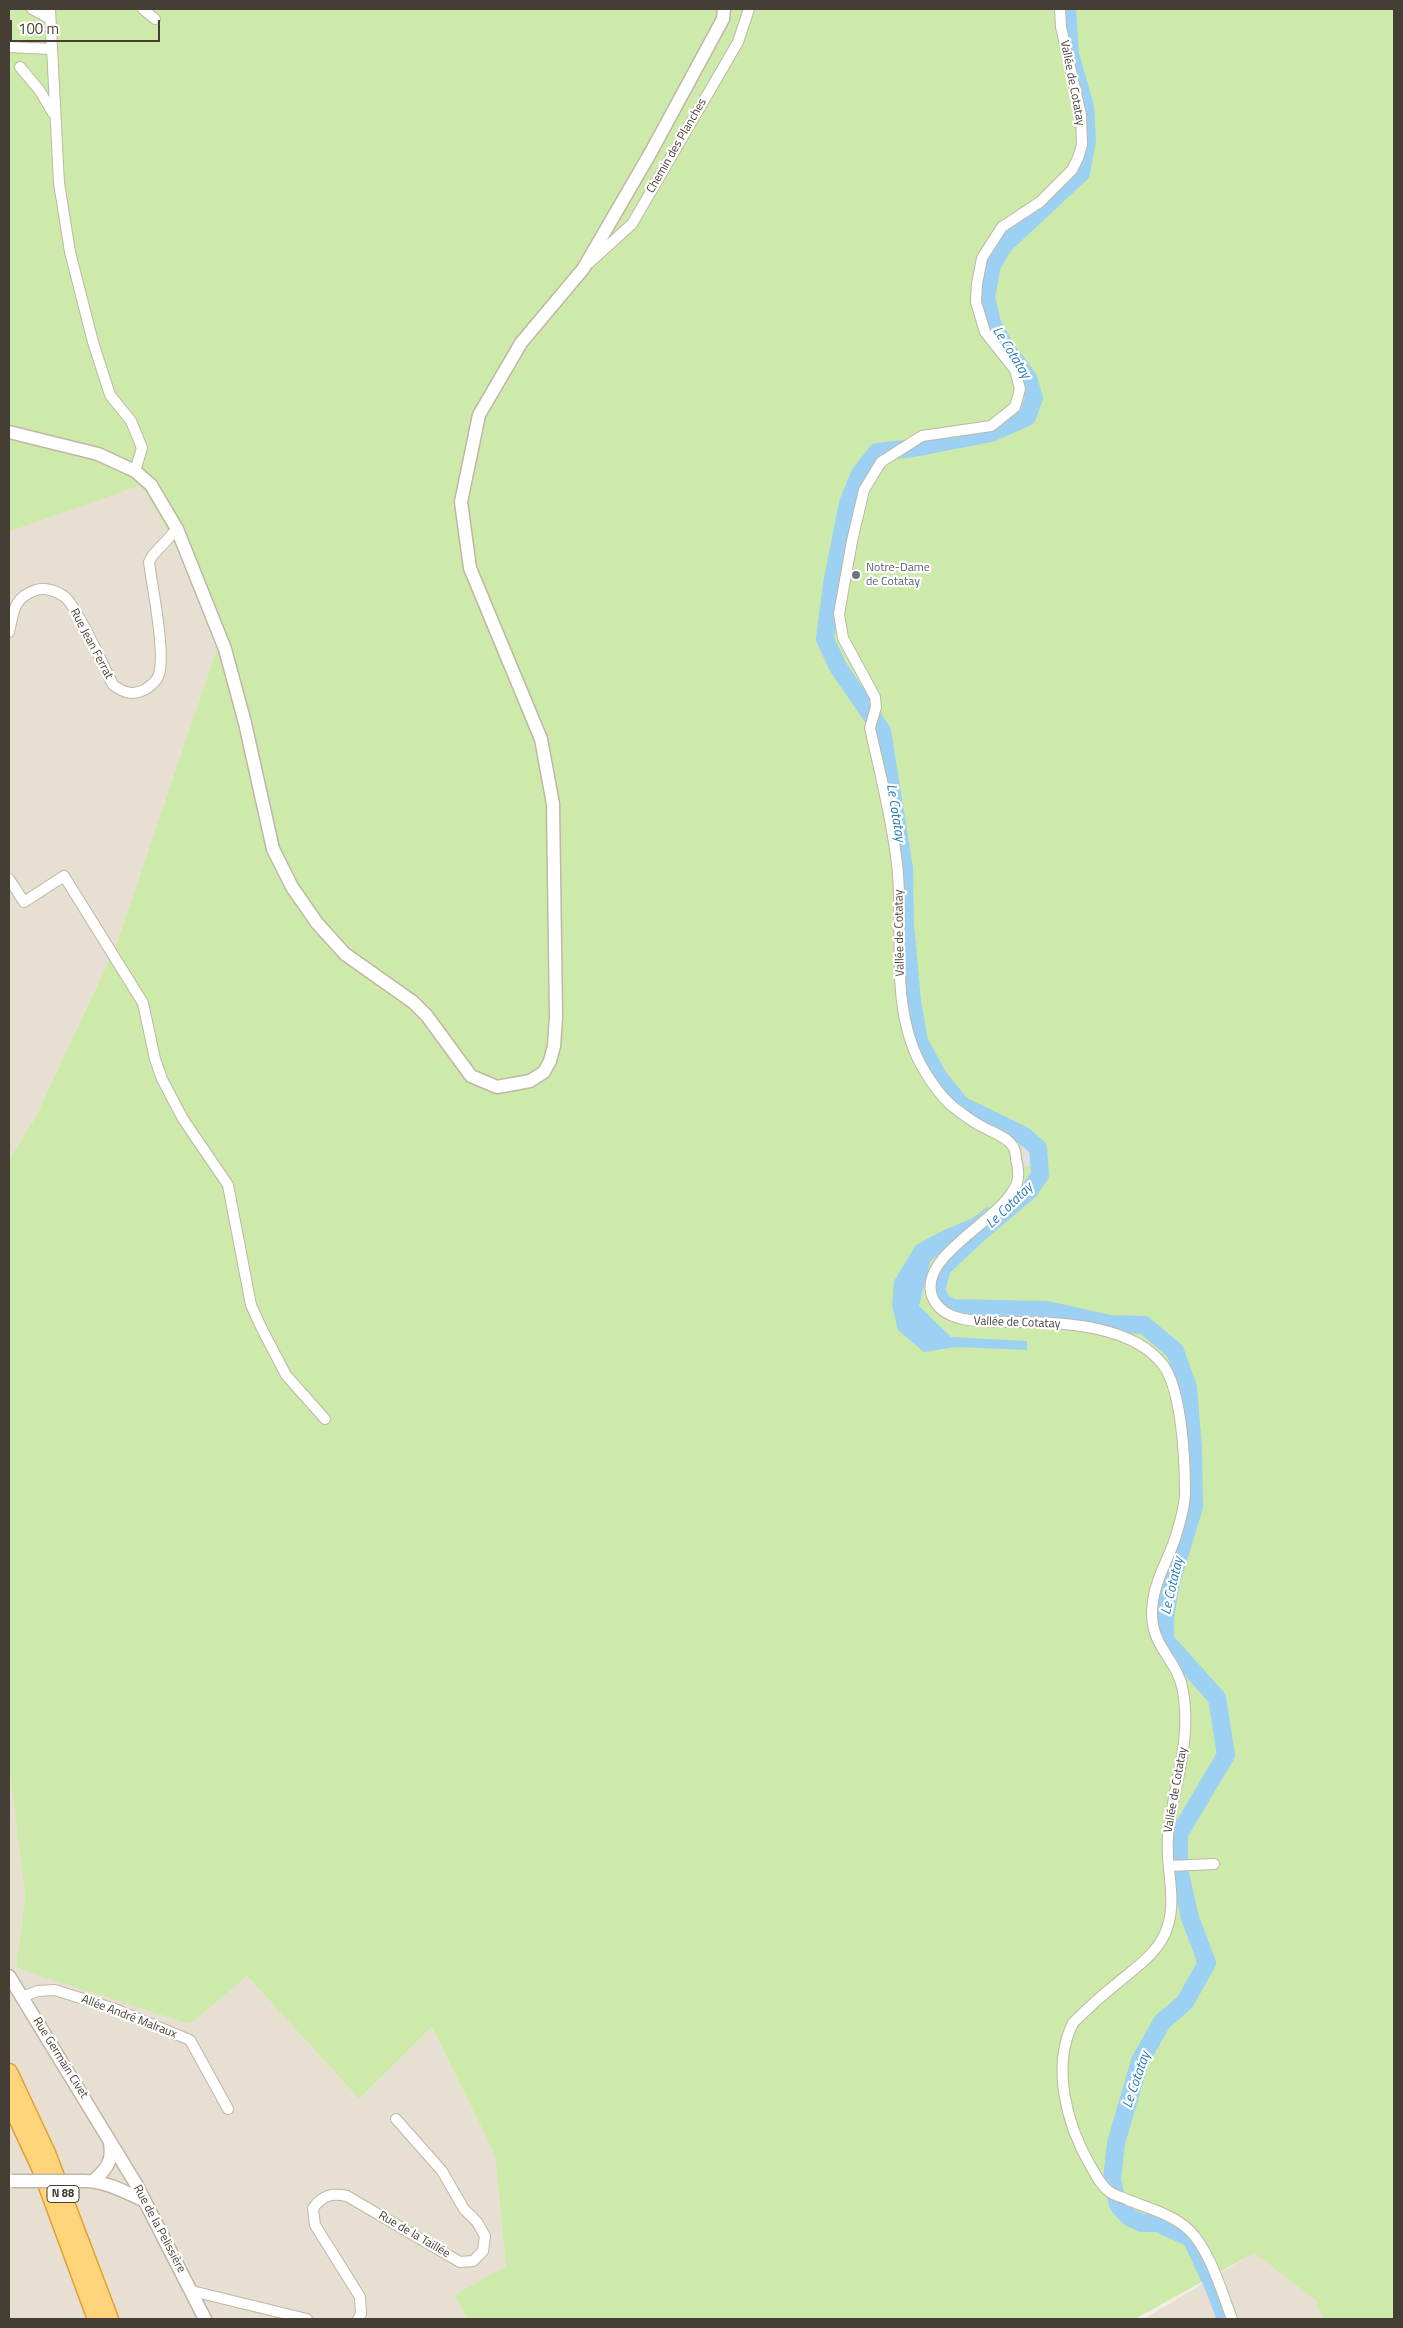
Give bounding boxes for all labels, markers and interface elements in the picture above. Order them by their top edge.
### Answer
scale bar [12,10,162,42]
text: 100 m [18,17,59,40]
street label: Vallée de Cotatay [1057,39,1087,127]
street label: Chemin des Planches [644,96,710,196]
water label: Le Cotatay [988,324,1034,382]
place label: Notre-Dame de Cotatay [866,561,930,589]
marker: Notre-Dame de Cotatay [850,569,862,581]
street label: Rue Jean Ferrat [66,606,116,682]
water label: Le Cotatay [882,783,908,843]
street label: Vallée de Cotatay [892,889,908,977]
water label: Le Cotatay [983,1180,1037,1232]
street label: Vallée de Cotatay [973,1314,1061,1332]
water label: Le Cotatay [1158,1556,1188,1616]
street label: Vallée de Cotatay [1161,1746,1191,1834]
street label: Allée André Malraux [79,1992,179,2042]
street label: Rue Germain Civet [29,2015,91,2101]
water label: Le Cotatay [1120,2050,1154,2110]
street label: Rue de la Pelissière [130,2183,188,2275]
road number: N 88 [47,2186,79,2202]
street label: Rue de la Taillée [376,2209,452,2261]

